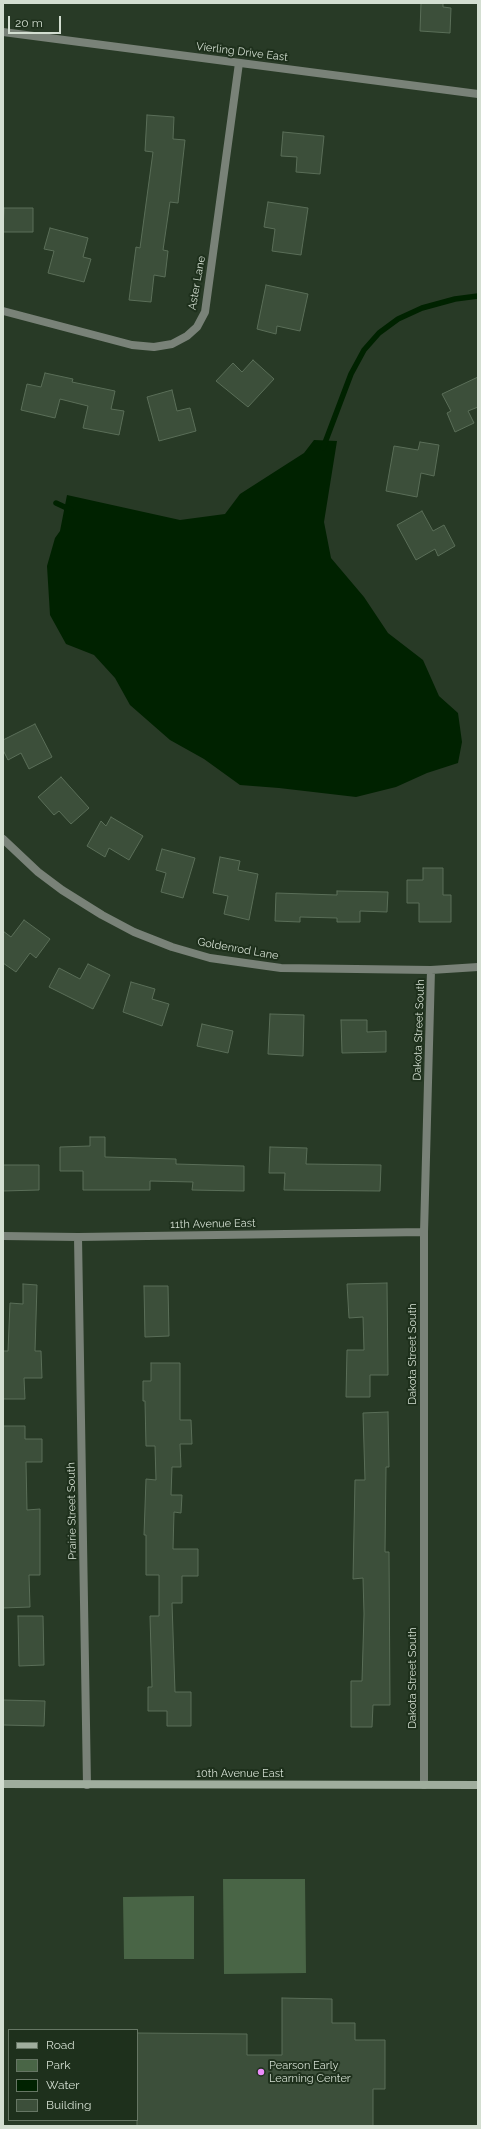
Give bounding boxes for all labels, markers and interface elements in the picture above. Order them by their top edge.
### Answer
scale bar [10,8,63,34]
text: 20 m [15,16,43,30]
street label: Vierling Drive East [195,40,289,64]
street label: Aster Lane [186,255,208,311]
street label: Goldenrod Lane [196,935,280,963]
street label: Dakota Street South [411,979,427,1081]
street label: 11th Avenue East [170,1217,256,1231]
street label: Dakota Street South [406,1303,420,1405]
street label: Prairie Street South [65,1462,79,1560]
street label: Dakota Street South [406,1627,420,1729]
street label: 10th Avenue East [196,1767,284,1781]
legend [8,2029,138,2121]
text: Road [46,2038,75,2052]
text: Park [46,2058,71,2072]
place label: Pearson Early Learning Center [269,2059,351,2085]
marker: Pearson Early Learning Center [256,2067,266,2077]
text: Water [46,2078,80,2092]
text: Building [46,2098,92,2112]

